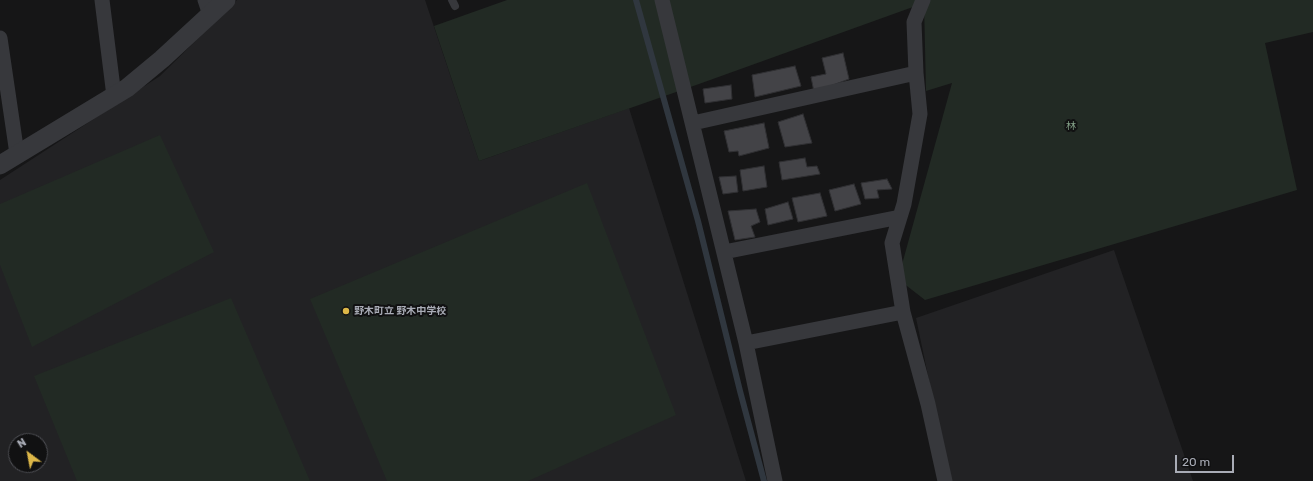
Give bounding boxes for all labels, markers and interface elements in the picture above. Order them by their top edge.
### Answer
park label: 林 [1066,120,1076,132]
place label: 野木町立 野木中学校 [354,305,446,317]
marker: 野木町立 野木中学校 [341,306,351,316]
north arrow [8,433,48,473]
text: N [15,436,29,451]
scale bar [1177,447,1236,473]
text: 20 m [1182,455,1210,469]

